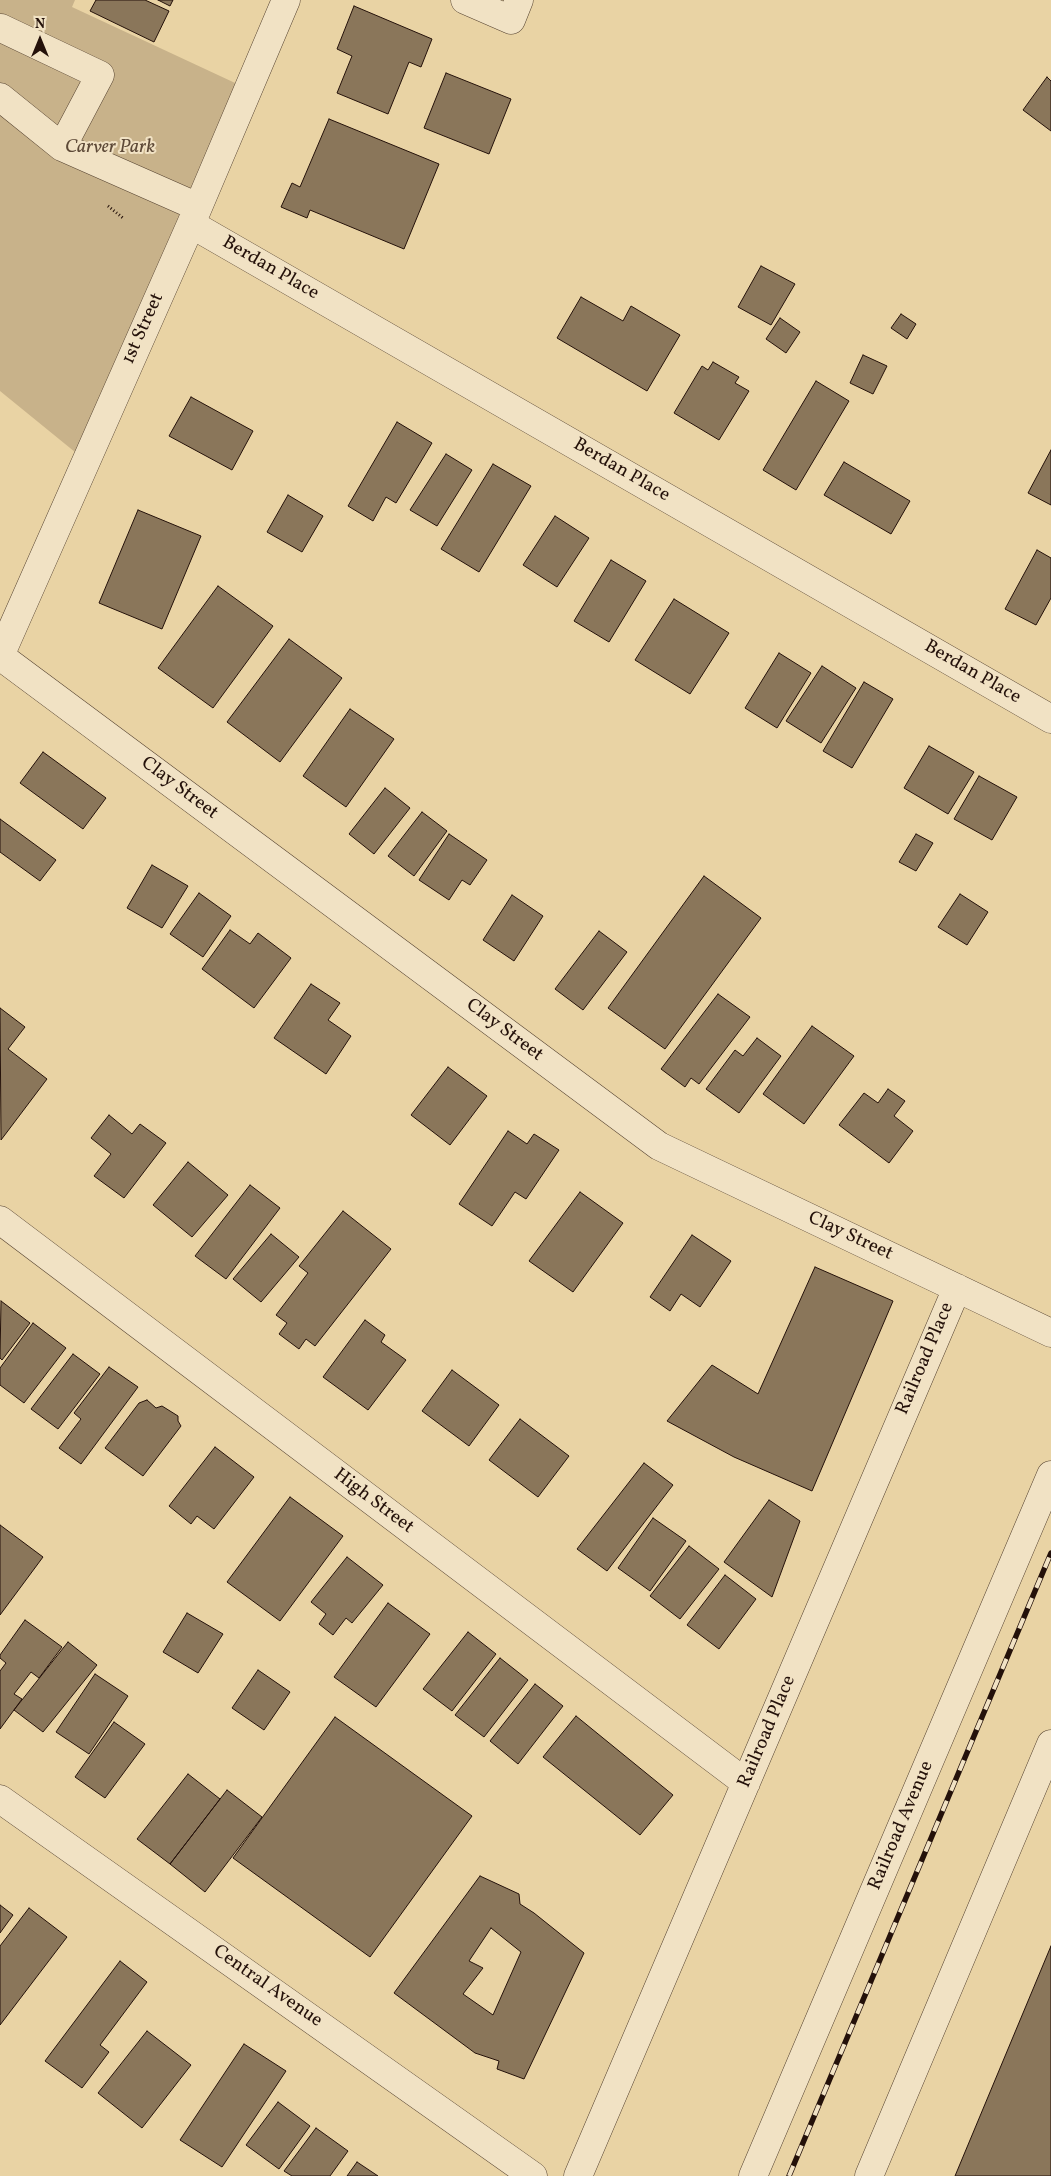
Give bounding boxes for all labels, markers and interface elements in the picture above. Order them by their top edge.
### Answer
north arrow [15,15,65,65]
text: N [35,15,45,34]
park label: Carver Park [65,138,155,160]
street label: Berdan Place [218,232,322,306]
street label: 1st Street [118,290,170,368]
street label: Berdan Place [569,434,673,508]
street label: Berdan Place [920,636,1024,710]
street label: Clay Street [136,753,222,825]
street label: Clay Street [461,995,547,1067]
street label: Clay Street [804,1207,896,1267]
street label: Railroad Place [892,1300,960,1418]
street label: High Street [328,1464,418,1540]
street label: Railroad Place [734,1673,802,1791]
street label: Railroad Avenue [865,1758,939,1894]
street label: Central Avenue [208,1941,326,2033]

